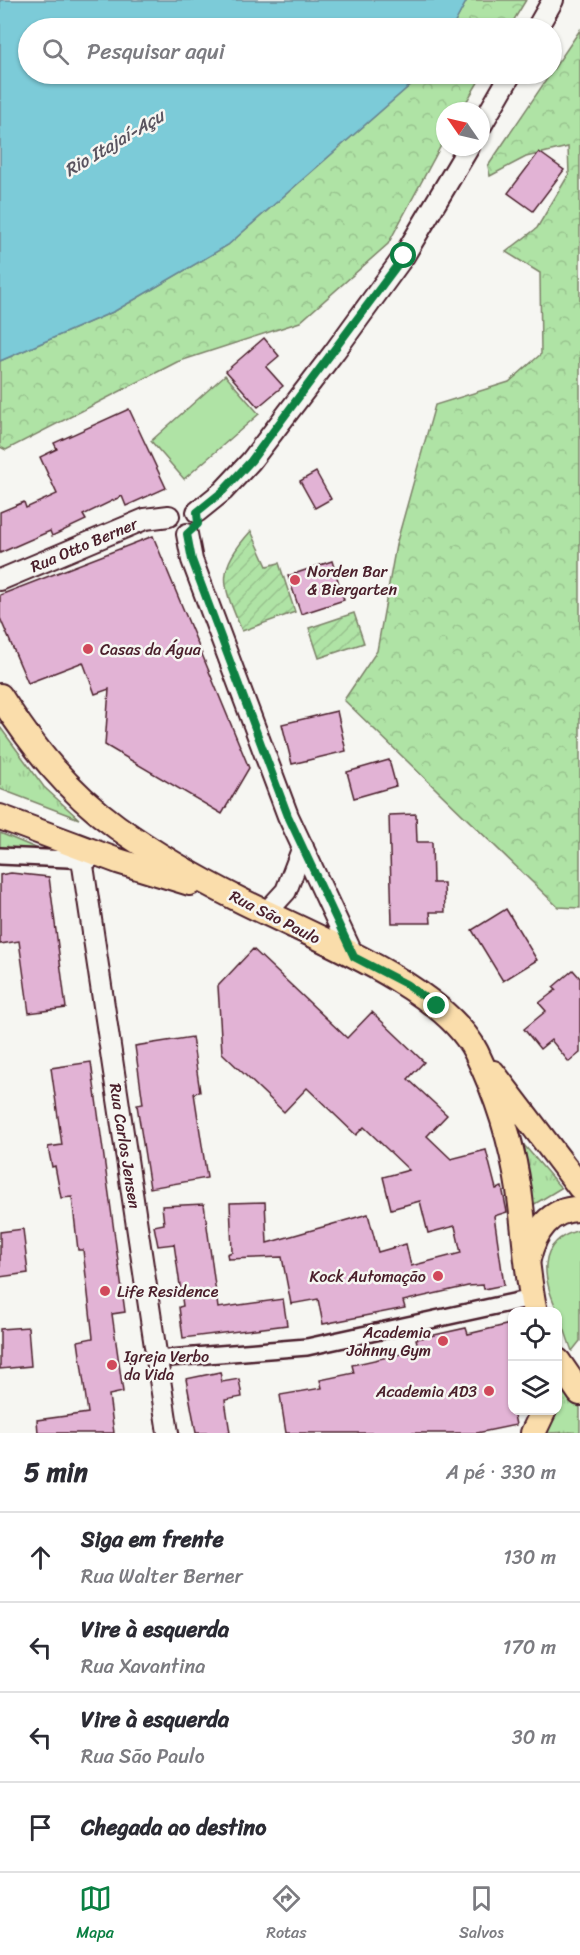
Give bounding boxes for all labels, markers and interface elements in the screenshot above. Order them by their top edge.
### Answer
search box [18,18,562,84]
text: Pesquisar aqui [87,32,225,71]
icon: search [39,35,72,68]
water label: Rio Itajaí-Açu [58,99,172,186]
north arrow [436,102,490,156]
route start [390,242,416,268]
street label: Rua Otto Berner [26,509,144,581]
place label: Norden Bar & Biergarten [307,557,397,604]
marker: Norden Bar & Biergarten [288,573,302,587]
place label: Casas da Água [100,635,202,664]
marker: Casas da Água [81,642,95,656]
street label: Rua São Paulo [224,882,326,952]
route end [423,992,449,1018]
street label: Rua Carlos Jensen [101,1081,149,1211]
place label: Kock Automação [310,1262,426,1291]
marker: Kock Automação [431,1269,445,1283]
place label: Life Residence [117,1277,219,1306]
marker: Life Residence [98,1284,112,1298]
map controls [508,1307,562,1415]
button: locate [508,1307,562,1361]
place label: Academia Johnny Gym [346,1318,431,1365]
marker: Academia Johnny Gym [436,1334,450,1348]
place label: Igreja Verbo da Vida [123,1342,209,1389]
marker: Igreja Verbo da Vida [105,1358,119,1372]
button: layers [508,1361,562,1415]
place label: Academia AD3 [375,1377,477,1406]
marker: Academia AD3 [482,1384,496,1398]
text: 5 min [24,1449,88,1495]
text: A pé · 330 m [446,1455,556,1490]
text: Siga em frente [81,1520,224,1559]
text: 130 m [503,1540,556,1575]
icon: ahead [24,1541,57,1574]
text: Rua Walter Berner [81,1559,243,1594]
text: Vire à esquerda [81,1610,229,1649]
text: 170 m [503,1630,556,1665]
icon: left [24,1631,57,1664]
text: Rua Xavantina [81,1649,205,1684]
text: Vire à esquerda [81,1700,229,1739]
text: 30 m [512,1720,556,1755]
icon: left [24,1721,57,1754]
text: Rua São Paulo [81,1739,205,1774]
text: Chegada ao destino [81,1808,266,1847]
icon: arrive [24,1811,57,1844]
tab: Mapa [76,1882,114,1947]
tab: Rotas [266,1882,307,1947]
tab: Salvos [459,1882,504,1947]

